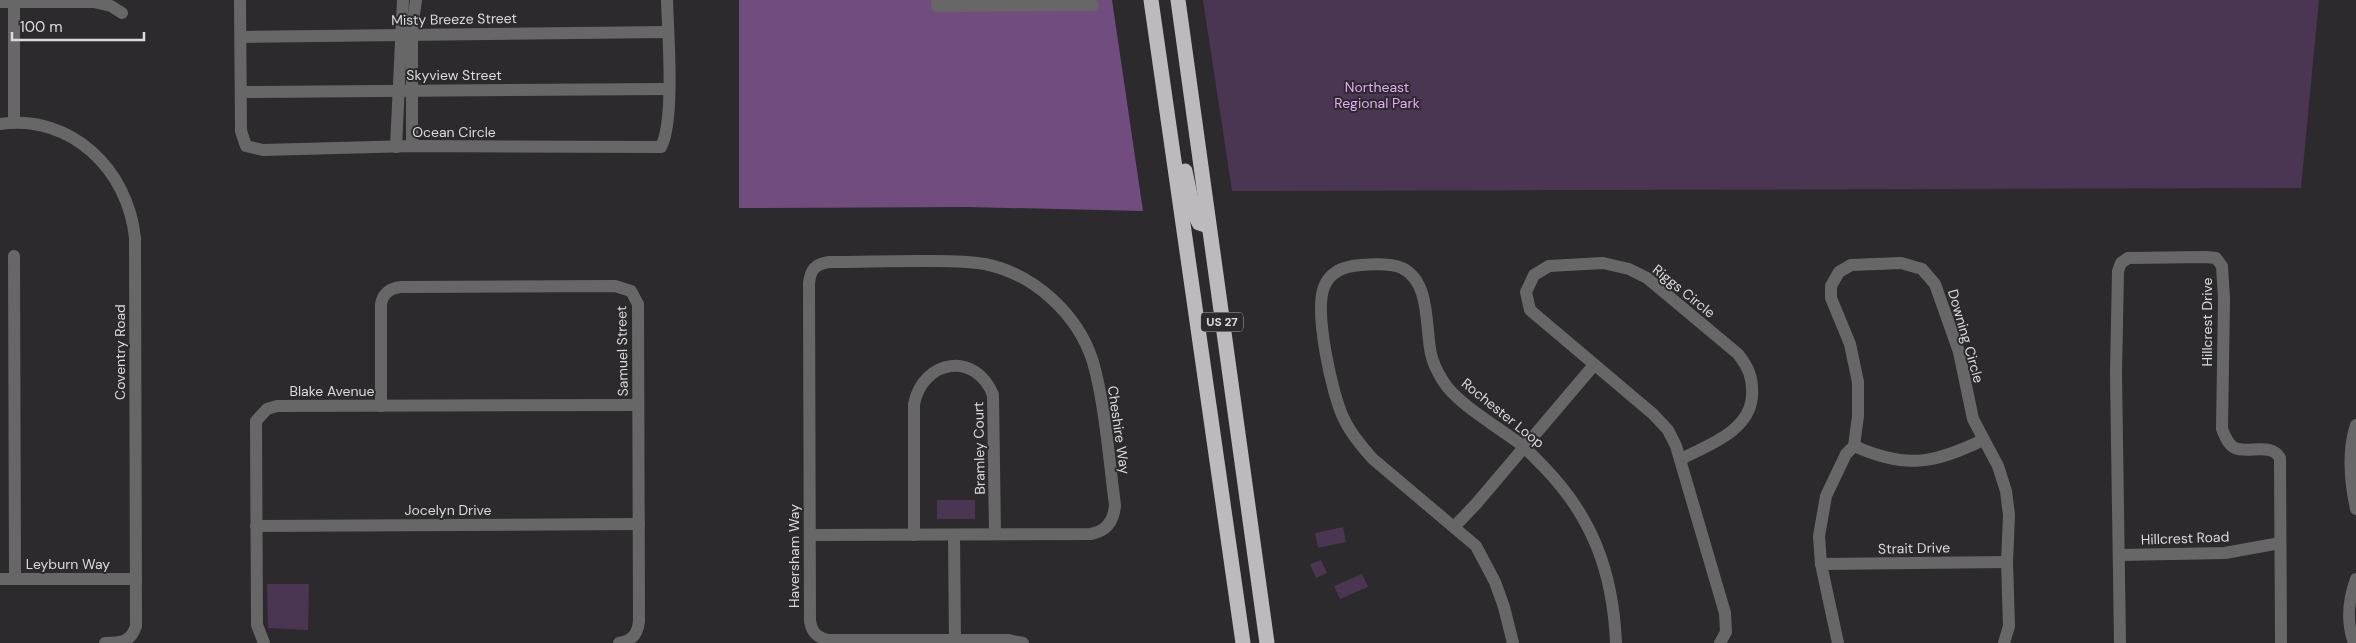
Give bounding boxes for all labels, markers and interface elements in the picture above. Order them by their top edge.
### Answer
street label: Misty Breeze Street [391,9,517,29]
scale bar [12,10,145,42]
text: 100 m [20,17,63,37]
street label: Skyview Street [406,66,502,84]
park label: Northeast Regional Park [1334,78,1420,112]
street label: Ocean Circle [412,123,496,141]
street label: Riggs Circle [1649,260,1719,322]
street label: Hillcrest Drive [2198,277,2216,367]
street label: Downing Circle [1944,287,1988,385]
street label: Coventry Road [111,304,129,400]
street label: Samuel Street [612,305,632,397]
road number: US 27 [1201,313,1243,332]
street label: Rochester Loop [1458,374,1548,452]
street label: Blake Avenue [290,382,375,400]
street label: Cheshire Way [1104,385,1134,476]
street label: Bramley Court [969,401,989,495]
street label: Jocelyn Drive [404,501,492,519]
street label: Haversham Way [785,504,803,608]
street label: Hillcrest Road [2140,527,2230,549]
street label: Strait Drive [1878,538,1950,558]
street label: Leyburn Way [26,555,110,573]

